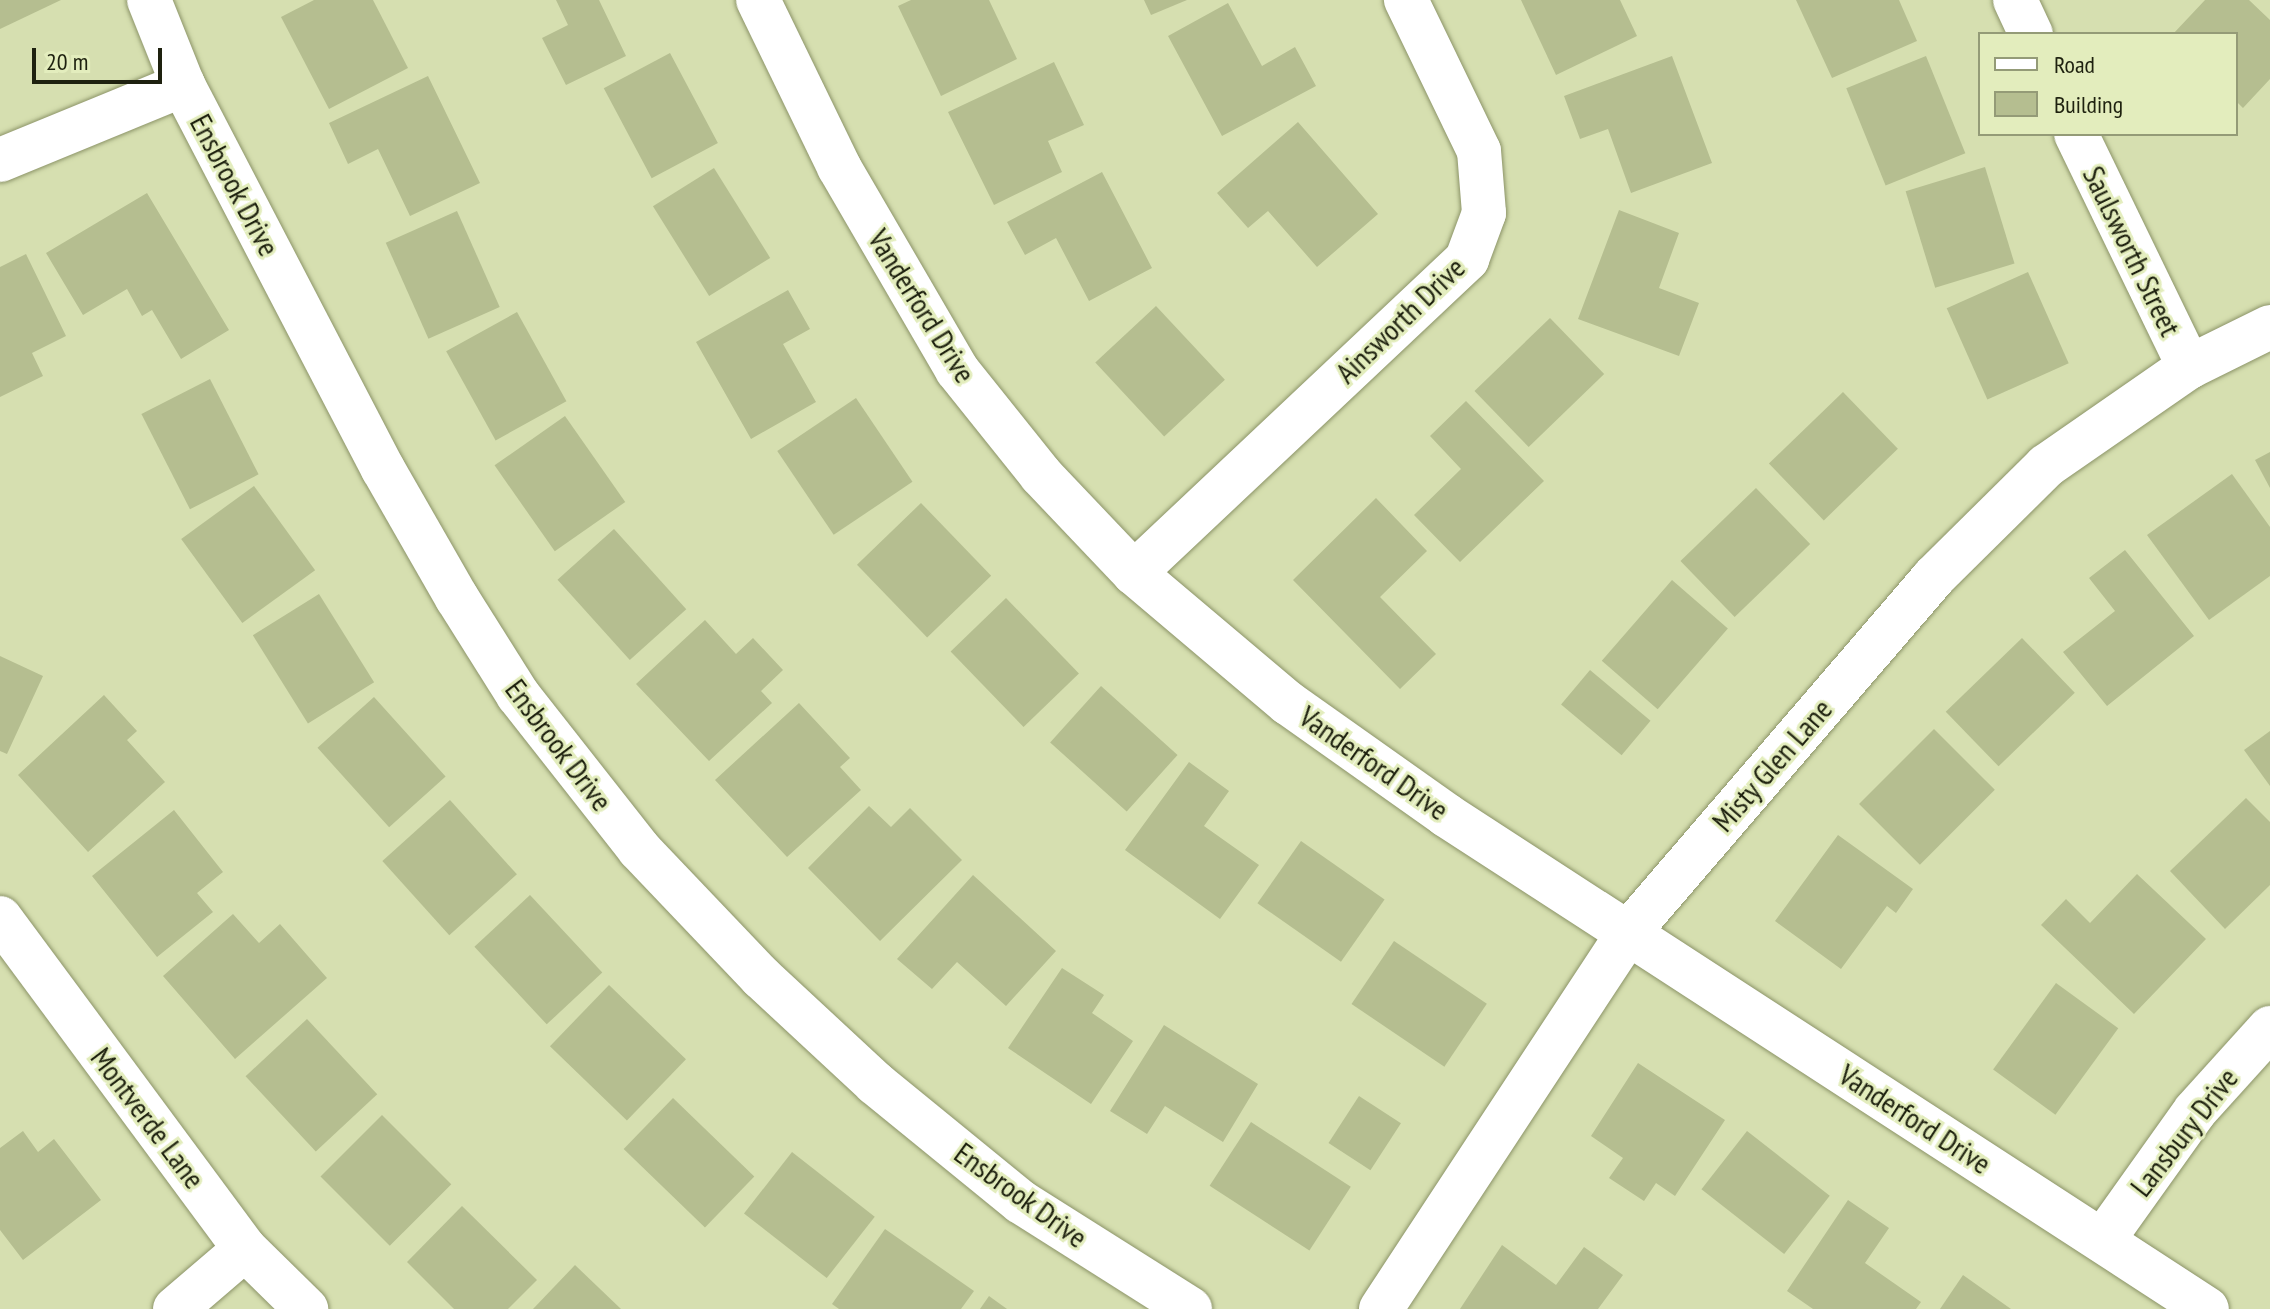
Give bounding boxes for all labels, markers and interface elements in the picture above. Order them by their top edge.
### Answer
scale bar [36,32,166,82]
legend [1978,32,2238,136]
text: 20 m [46,46,88,77]
text: Road [2054,49,2095,80]
text: Building [2054,89,2123,120]
street label: Ensbrook Drive [183,108,287,262]
street label: Saulsworth Street [2075,160,2189,342]
street label: Vanderford Drive [861,223,983,389]
street label: Ainsworth Drive [1328,250,1472,390]
street label: Ensbrook Drive [498,672,620,818]
street label: Misty Glen Lane [1704,691,1840,839]
street label: Vanderford Drive [1292,698,1456,828]
street label: Montverde Lane [83,1041,213,1195]
street label: Vanderford Drive [1832,1057,1998,1181]
street label: Lansbury Drive [2122,1060,2246,1204]
street label: Ensbrook Drive [947,1135,1095,1255]

